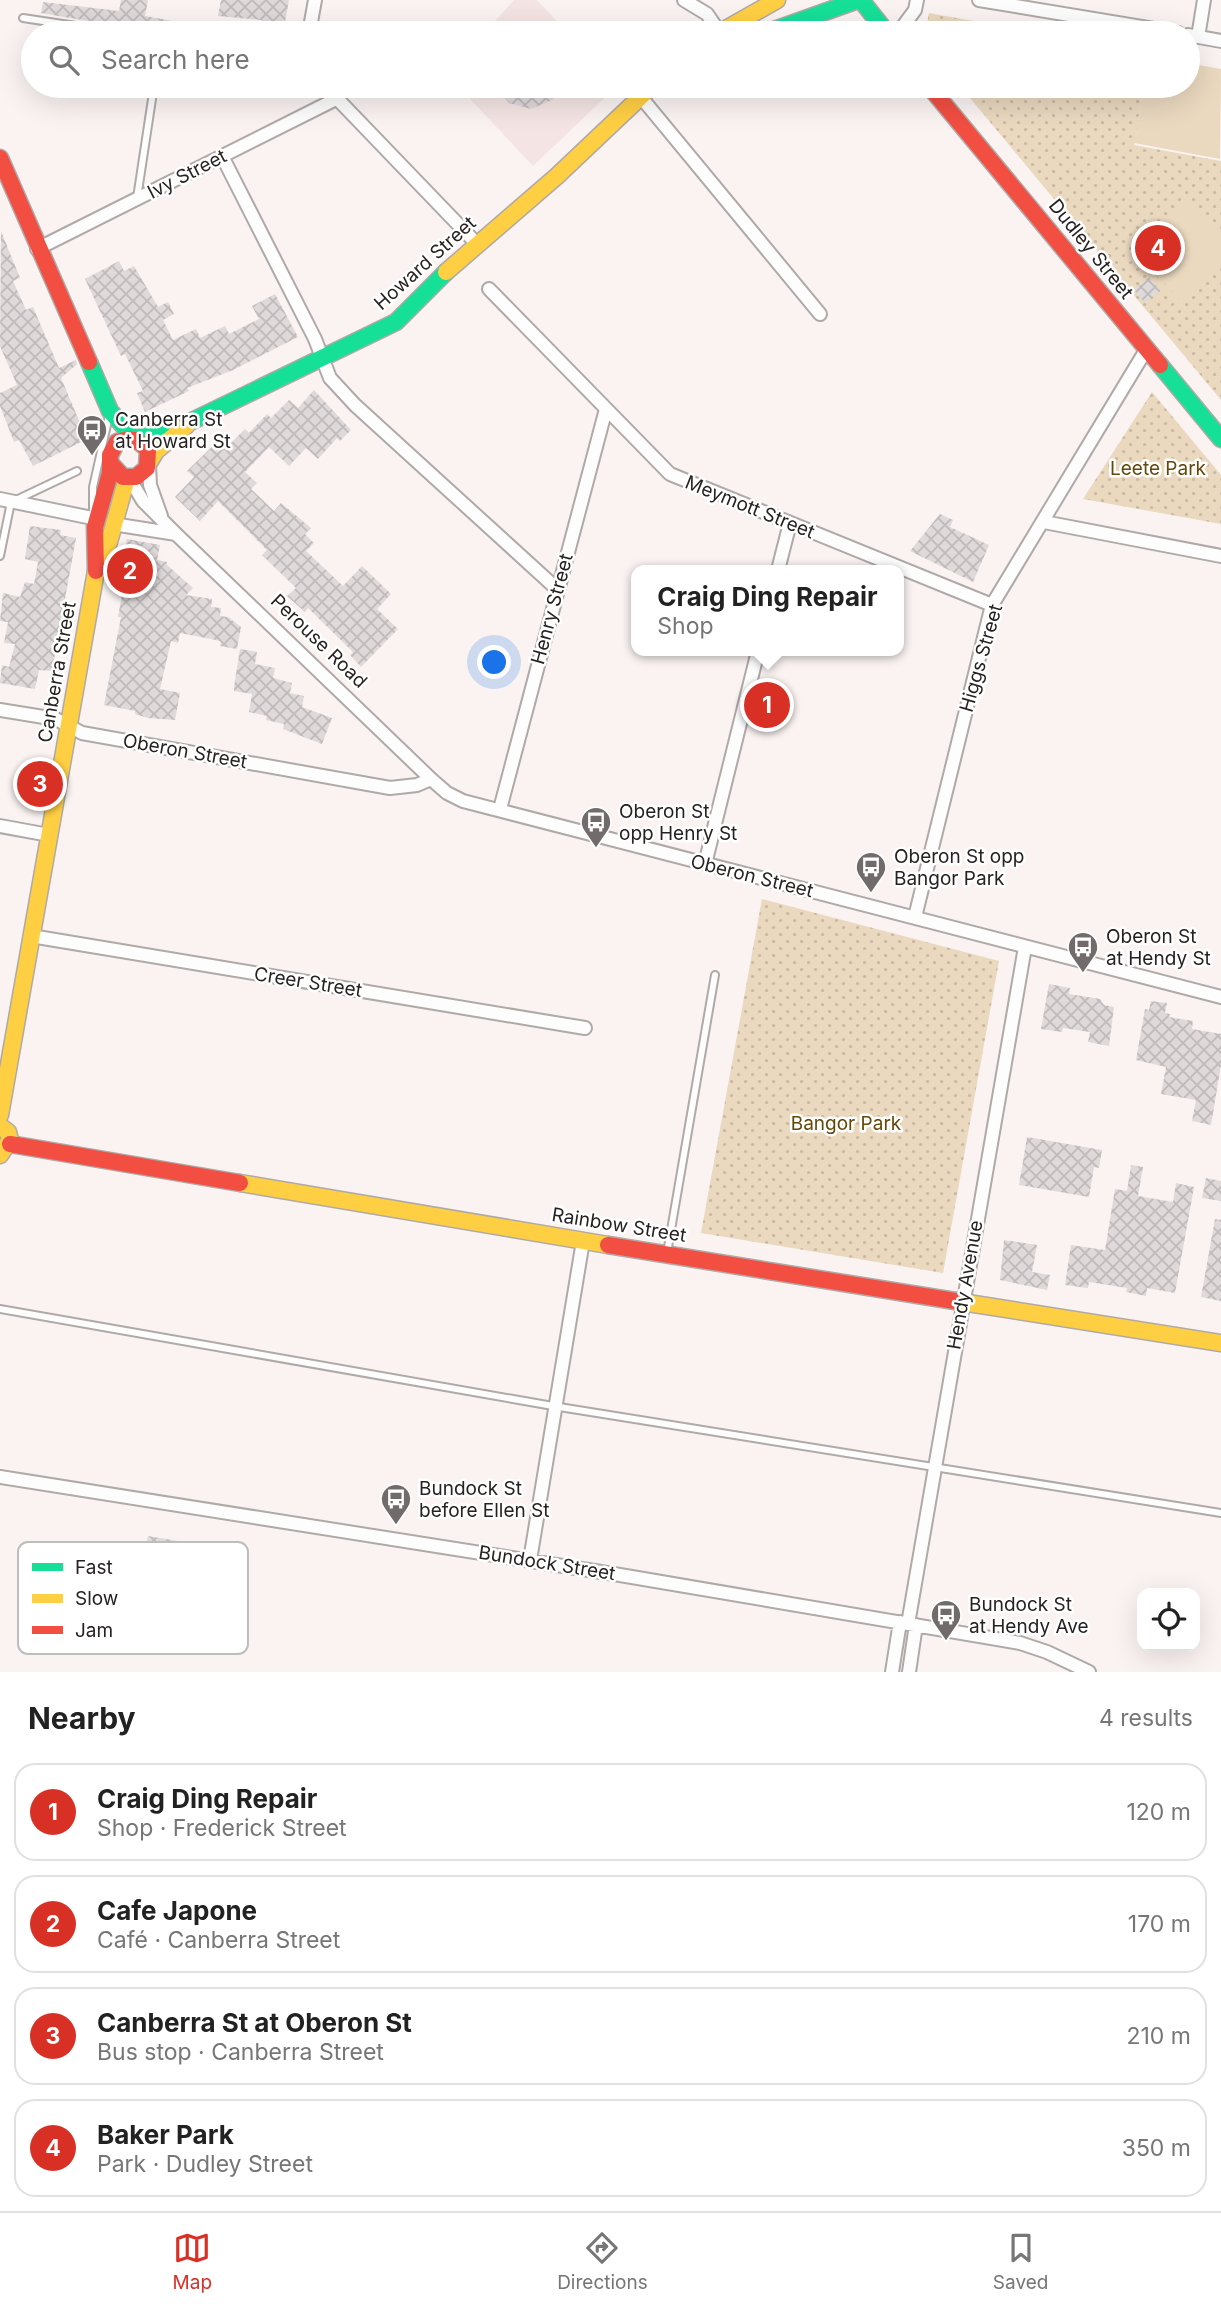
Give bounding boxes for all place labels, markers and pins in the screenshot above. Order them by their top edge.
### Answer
pin: 4 [1135,222,1181,274]
place label: Canberra St at Howard St [115,408,231,453]
bus stop icon: Canberra St at Howard St [75,413,109,457]
pin: 2 [107,545,153,597]
pin: 1 [744,679,790,731]
pin: 3 [17,758,63,810]
place label: Oberon St opp Henry St [619,800,737,845]
bus stop icon: Oberon St opp Henry St [579,805,613,849]
place label: Oberon St opp Bangor Park [894,845,1024,890]
bus stop icon: Oberon St opp Bangor Park [854,850,888,894]
place label: Oberon St at Hendy St [1106,925,1211,970]
bus stop icon: Oberon St at Hendy St [1066,930,1100,974]
place label: Bundock St before Ellen St [419,1477,550,1522]
bus stop icon: Bundock St before Ellen St [379,1482,413,1526]
place label: Bundock St at Hendy Ave [969,1593,1089,1638]
bus stop icon: Bundock St at Hendy Ave [929,1598,963,1642]

